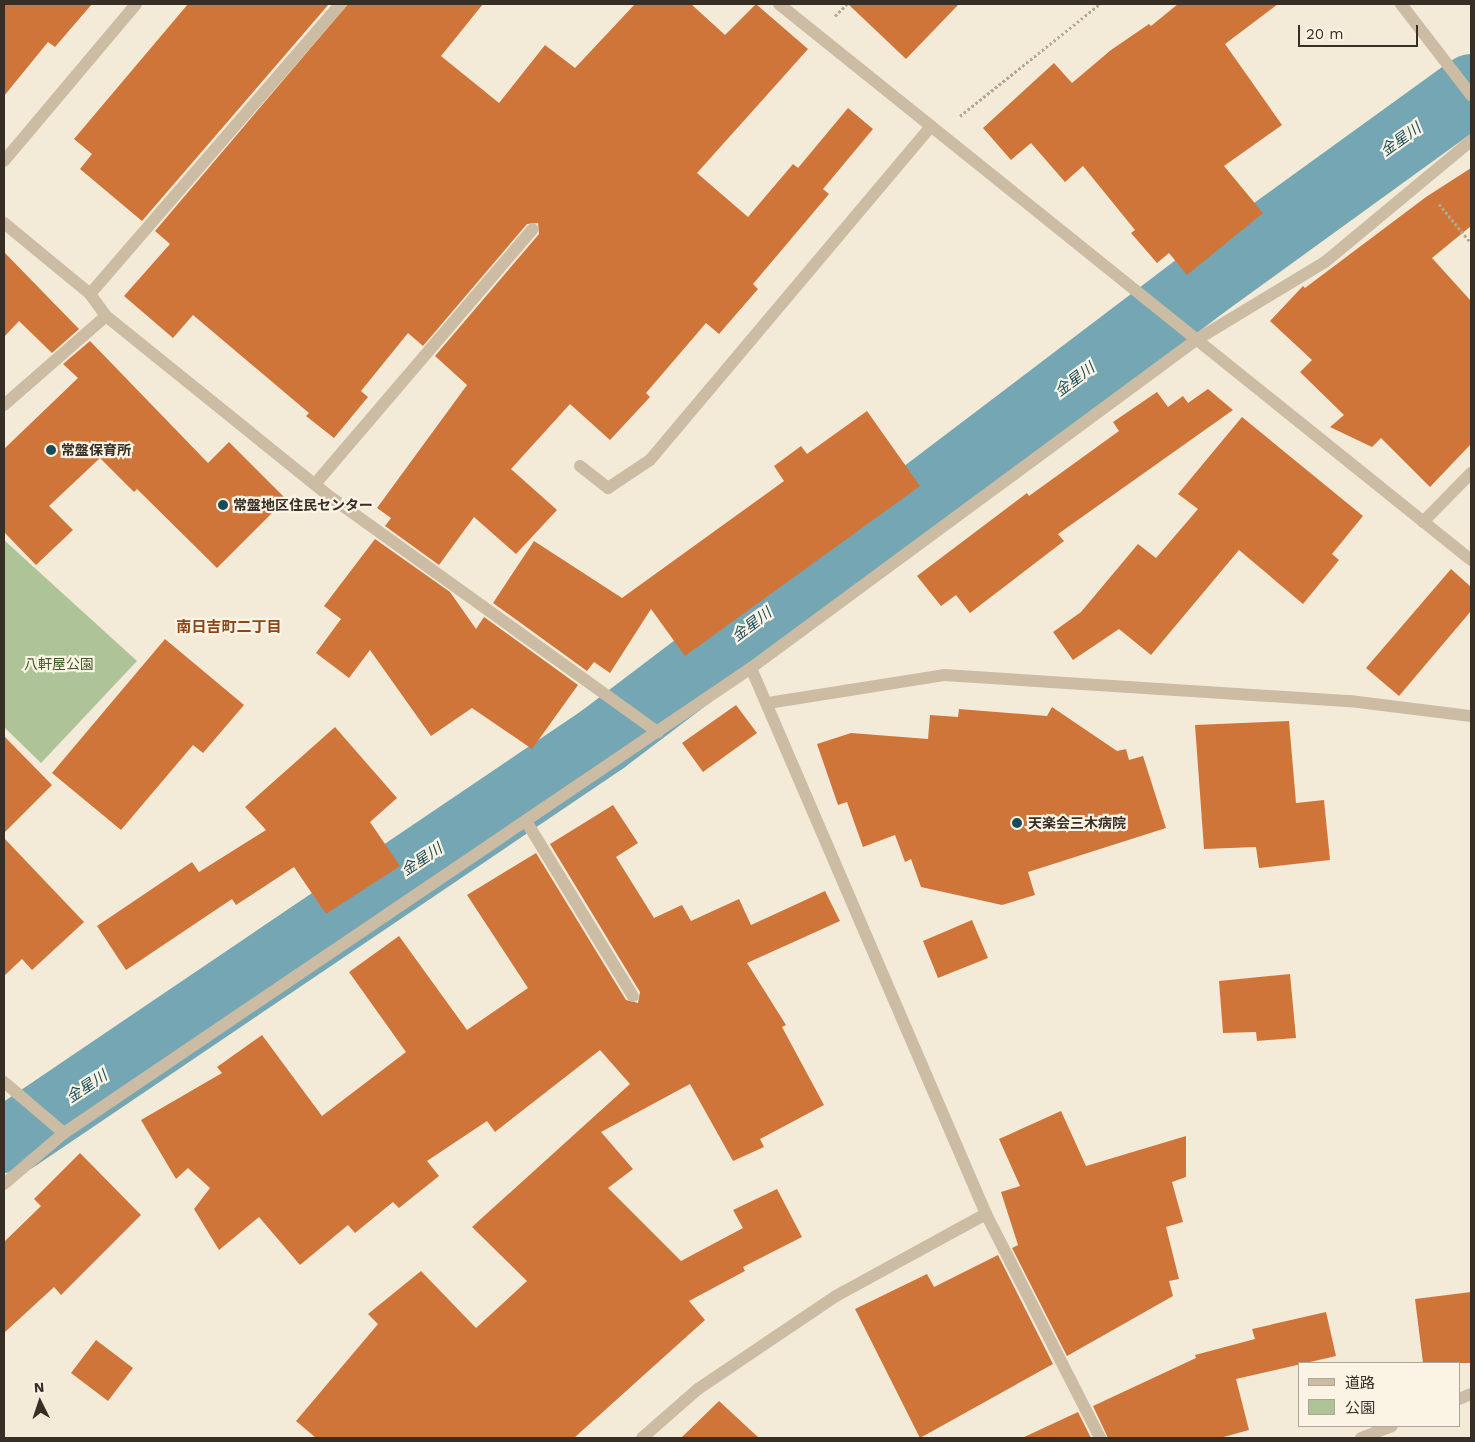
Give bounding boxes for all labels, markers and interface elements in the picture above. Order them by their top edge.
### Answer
scale bar [1300,15,1420,47]
text: 20 m [1306,25,1344,43]
water label: 金星川 [1378,119,1424,161]
water label: 金星川 [1052,359,1098,401]
place label: 常盤保育所 [61,442,131,458]
marker: 常盤保育所 [45,444,57,456]
place label: 常盤地区住民センター [233,497,373,513]
marker: 常盤地区住民センター [217,499,229,511]
water label: 金星川 [729,604,775,646]
district label: 南日吉町二丁目 [177,619,281,637]
park label: 八軒屋公園 [24,656,94,672]
place label: 天楽会三木病院 [1028,815,1126,831]
marker: 天楽会三木病院 [1010,816,1024,830]
water label: 金星川 [398,840,446,880]
water label: 金星川 [63,1067,111,1107]
legend [1298,1362,1460,1427]
text: 道路 [1345,1374,1375,1392]
north arrow [15,1377,65,1427]
text: N [33,1379,45,1395]
text: 公園 [1345,1399,1375,1417]

